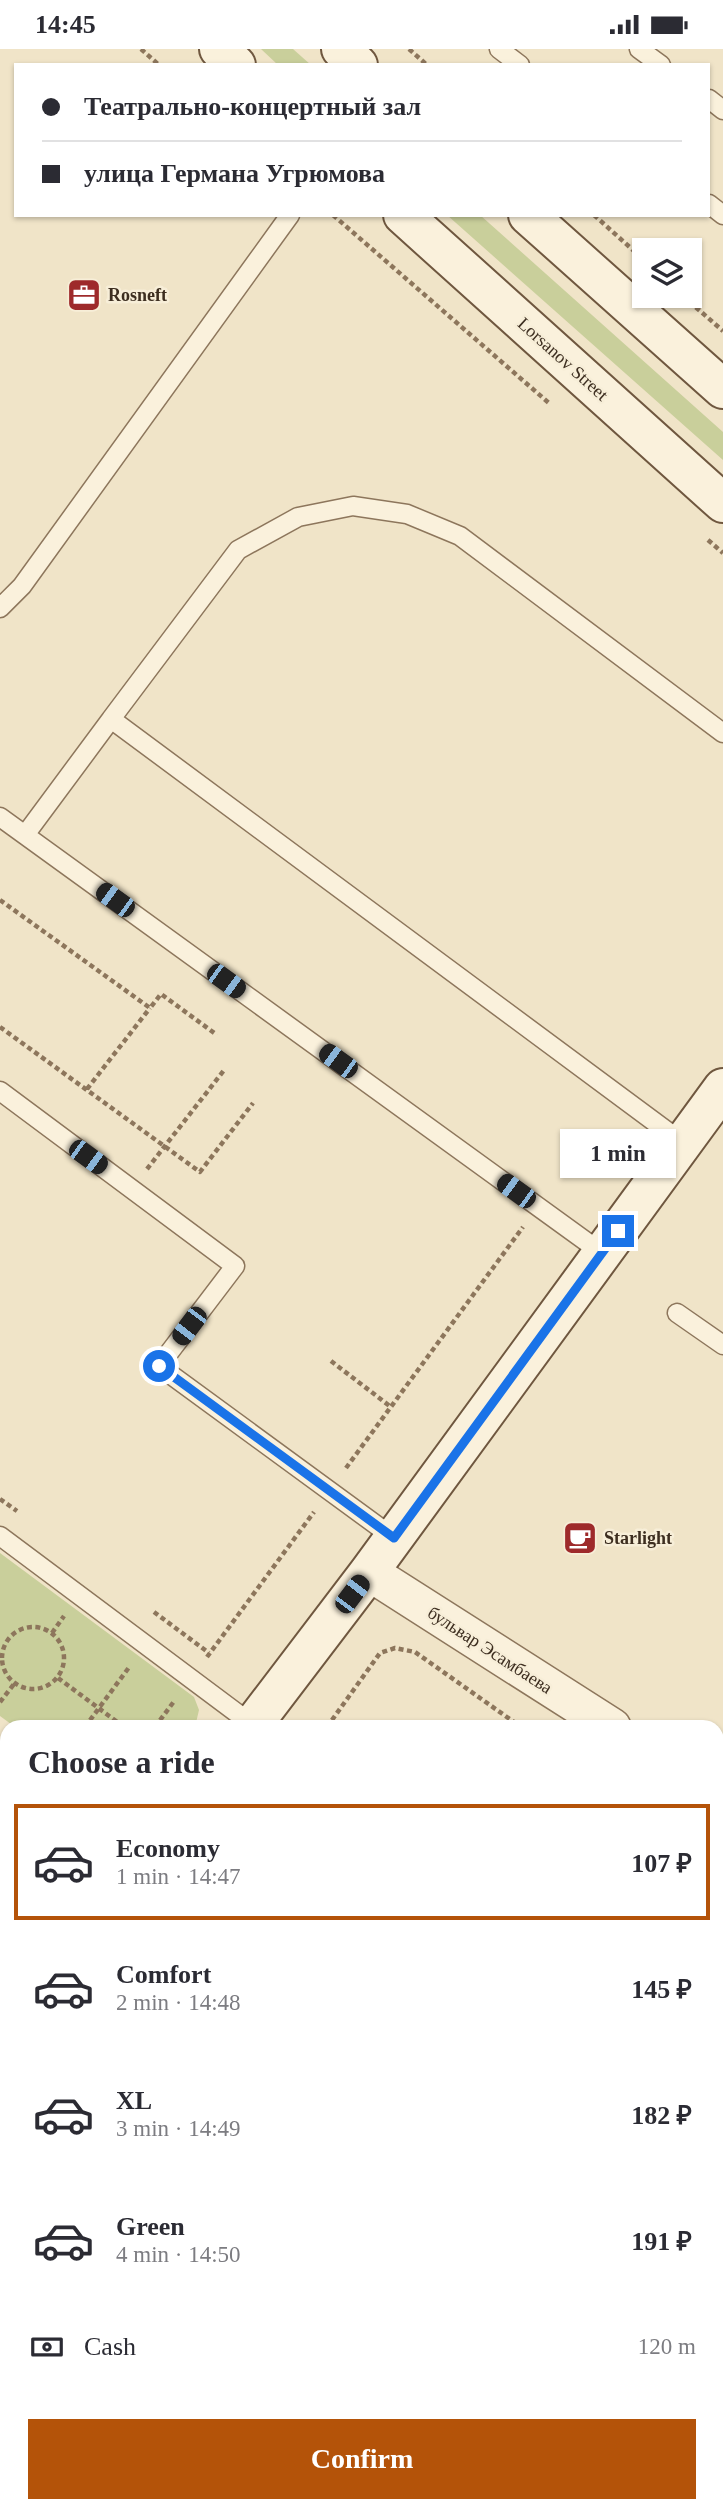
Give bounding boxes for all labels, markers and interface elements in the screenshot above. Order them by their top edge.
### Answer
text: 14:45 [35,10,96,39]
text: Театрально-концертный зал [84,92,421,121]
text: улица Германа Угрюмова [84,159,385,188]
map controls [632,238,702,308]
button: layers [632,238,702,308]
office icon: Rosneft [65,276,103,314]
place label: Rosneft [108,285,167,305]
street label: Lorsanov Street [514,313,612,405]
car [92,879,139,921]
car [203,960,250,1002]
car [315,1040,362,1082]
callout: 1 min [560,1129,676,1179]
car [65,1136,112,1178]
text: 1 min [590,1141,646,1166]
car [493,1170,540,1212]
route end [602,1215,634,1247]
car [168,1303,211,1349]
route start [143,1350,175,1382]
cafe icon: Starlight [561,1519,599,1557]
place label: Starlight [604,1528,672,1548]
car [331,1571,374,1617]
street label: бульвар Эсамбаева [424,1602,556,1698]
text: Choose a ride [28,1744,215,1780]
icon: car [32,1831,95,1894]
text: Economy [116,1834,220,1863]
text: 107 ₽ [631,1849,692,1878]
text: 1 min · 14:47 [116,1864,241,1889]
icon: car [32,1957,95,2020]
text: Comfort [116,1960,211,1989]
text: 145 ₽ [631,1975,692,2004]
text: 2 min · 14:48 [116,1990,241,2015]
icon: car [32,2083,95,2146]
text: XL [116,2086,152,2115]
text: 182 ₽ [631,2101,692,2130]
text: 3 min · 14:49 [116,2116,241,2141]
icon: car [32,2209,95,2272]
text: Green [116,2212,185,2241]
text: 191 ₽ [631,2227,692,2256]
text: 4 min · 14:50 [116,2242,241,2267]
icon: cash [28,2328,66,2366]
text: Cash [84,2332,136,2361]
text: 120 m [638,2334,696,2359]
button: Confirm [28,2419,696,2499]

